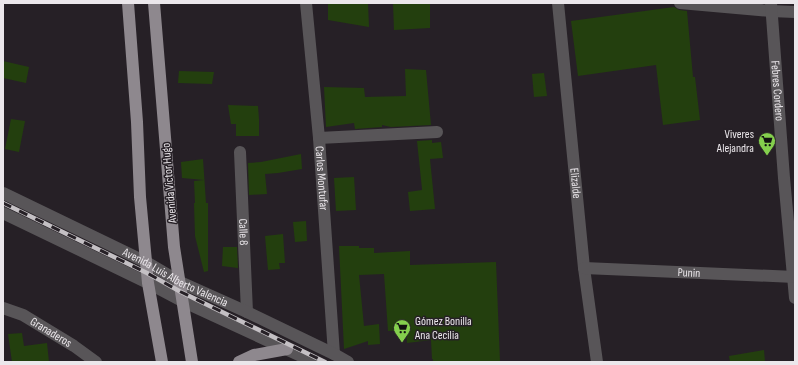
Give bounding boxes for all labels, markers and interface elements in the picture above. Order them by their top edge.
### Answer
street label: Febres Cordero [767,60,787,122]
place label: Viveres Alejandra [716,127,754,156]
supermarket icon: Viveres Alejandra [757,131,777,156]
street label: Avenida Victor Hugo [159,142,181,225]
street label: Carlos Montufar [312,146,331,212]
street label: Elizalde [566,167,584,199]
street label: Calle 8 [235,218,251,246]
street label: Avenida Luis Alberto Valencia [119,244,231,311]
street label: Punin [677,265,701,281]
street label: Granaderos [27,314,74,351]
place label: Gómez Bonilla Ana Cecilia [414,314,472,343]
supermarket icon: Gómez Bonilla Ana Cecilia [392,318,412,343]

